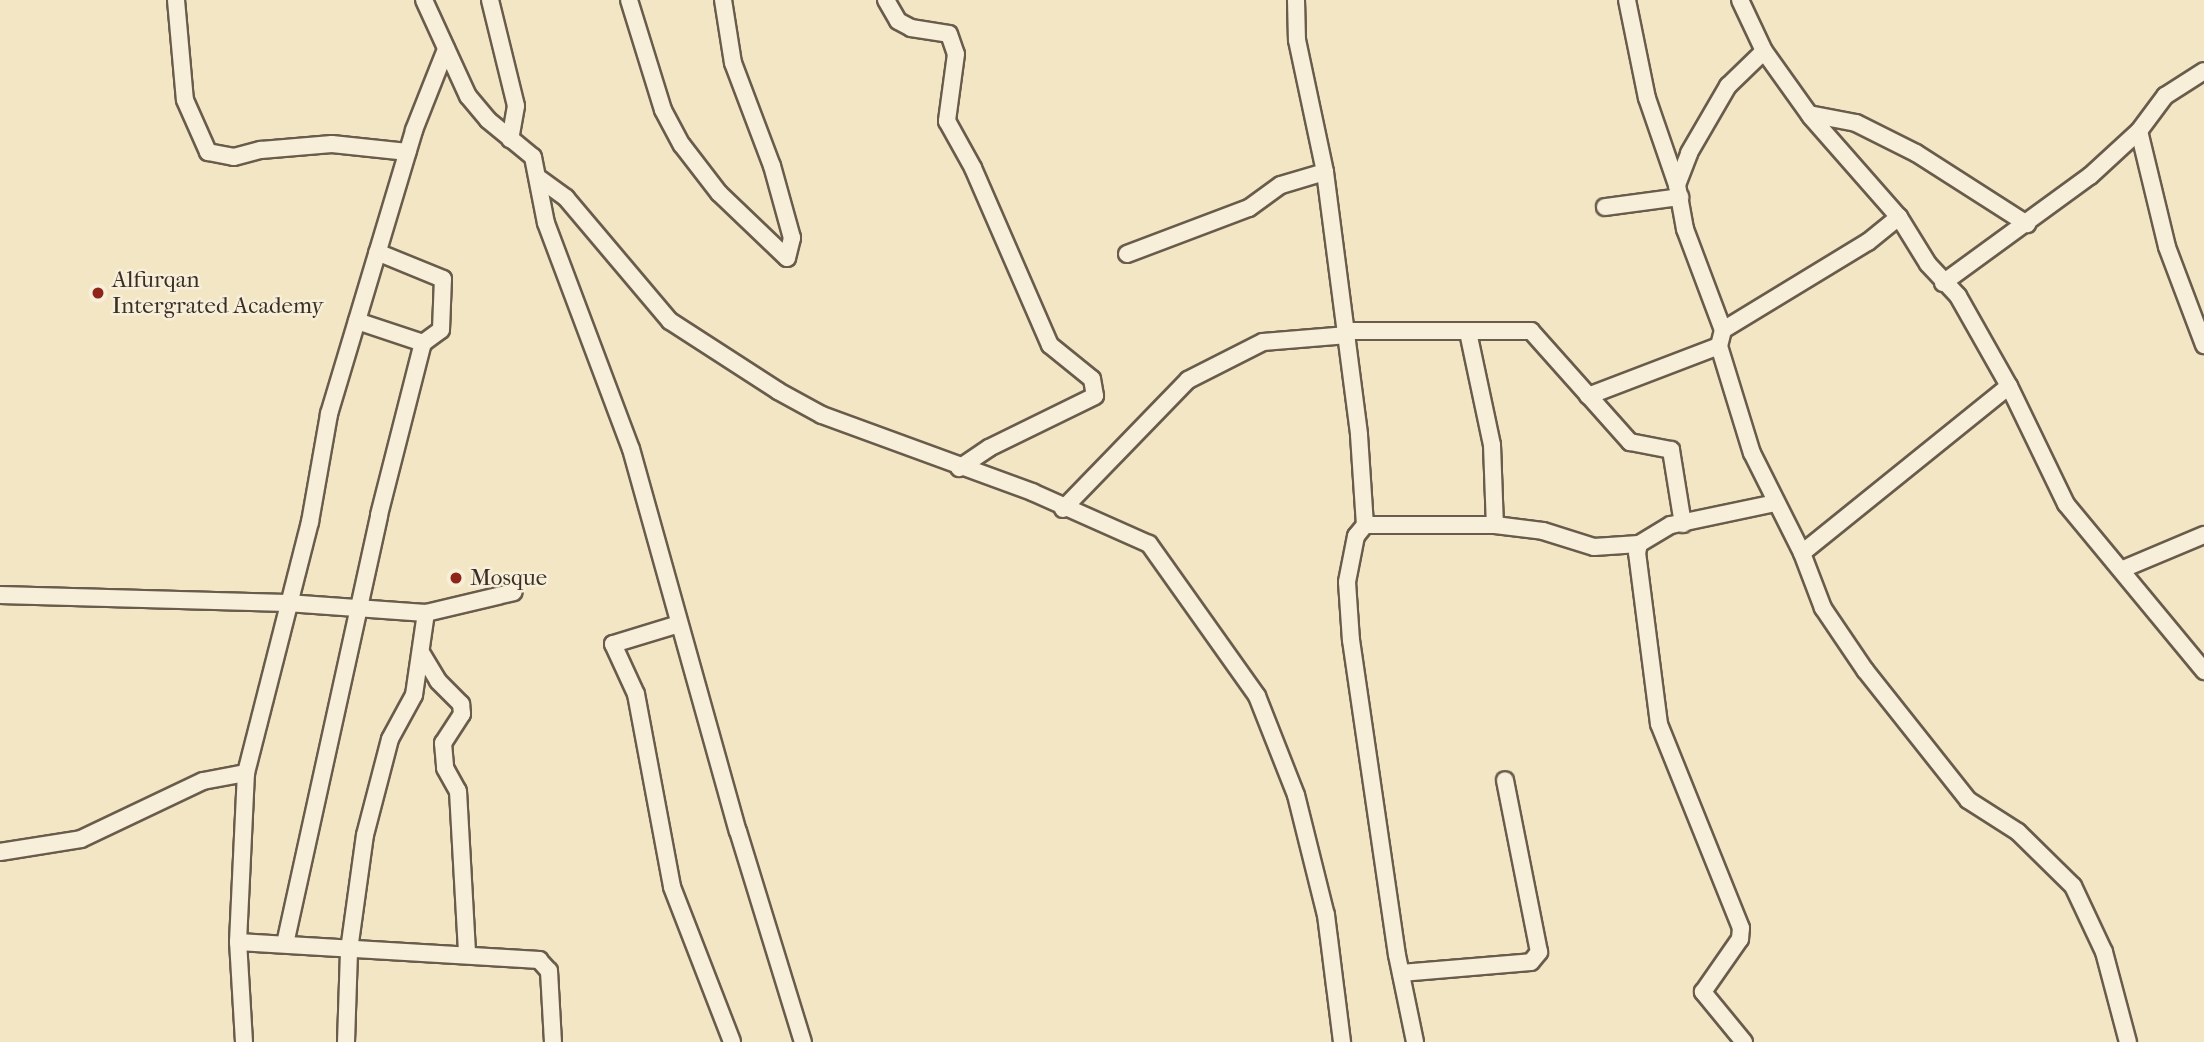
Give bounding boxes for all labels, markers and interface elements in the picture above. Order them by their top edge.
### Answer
place label: Alfurqan Intergrated Academy [112,266,324,320]
marker: Alfurqan Intergrated Academy [90,285,106,301]
place label: Mosque [470,564,547,592]
marker: Mosque [448,570,464,586]

